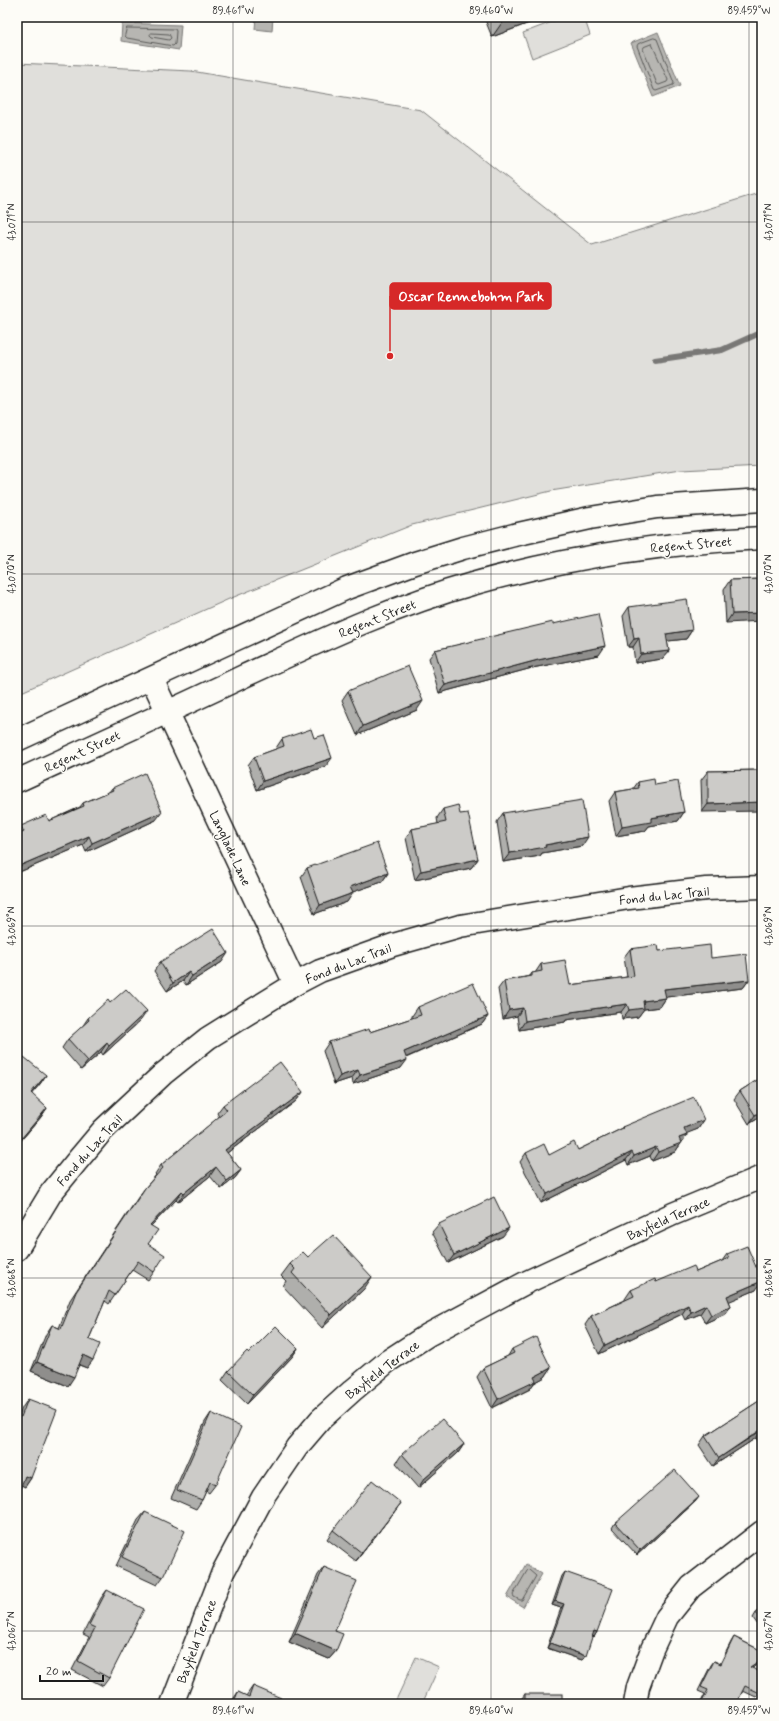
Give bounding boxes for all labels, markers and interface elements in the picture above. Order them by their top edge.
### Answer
text: 89.461°W [212,4,254,18]
text: 89.460°W [469,4,513,18]
text: 89.459°W [728,4,770,18]
text: 43.071°N [5,203,19,240]
text: 43.071°N [762,203,776,240]
callout: Oscar Rennebohm Park [390,283,551,309]
text: Oscar Rennebohm Park [398,288,544,306]
street label: Regent Street [650,533,733,560]
text: 43.070°N [5,554,19,594]
text: 43.070°N [762,554,776,594]
street label: Regent Street [336,596,420,644]
street label: Regent Street [42,727,124,779]
street label: Langlade Lane [204,808,255,889]
street label: Fond du Lac Trail [618,883,711,910]
text: 43.069°N [5,906,19,945]
text: 43.069°N [762,906,776,945]
street label: Fond du Lac Trail [303,940,394,989]
street label: Fond du Lac Trail [53,1111,127,1190]
street label: Bayfield Terrace [625,1194,713,1245]
text: 43.068°N [5,1258,19,1297]
text: 43.068°N [762,1258,776,1297]
street label: Bayfield Terrace [342,1337,423,1404]
street label: Bayfield Terrace [174,1597,221,1686]
text: 43.067°N [5,1611,19,1651]
text: 43.067°N [762,1611,776,1651]
scale bar [40,1657,103,1683]
text: 20 m [46,1664,72,1680]
text: 89.461°W [212,1704,254,1718]
text: 89.460°W [469,1704,513,1718]
text: 89.459°W [728,1704,770,1718]

